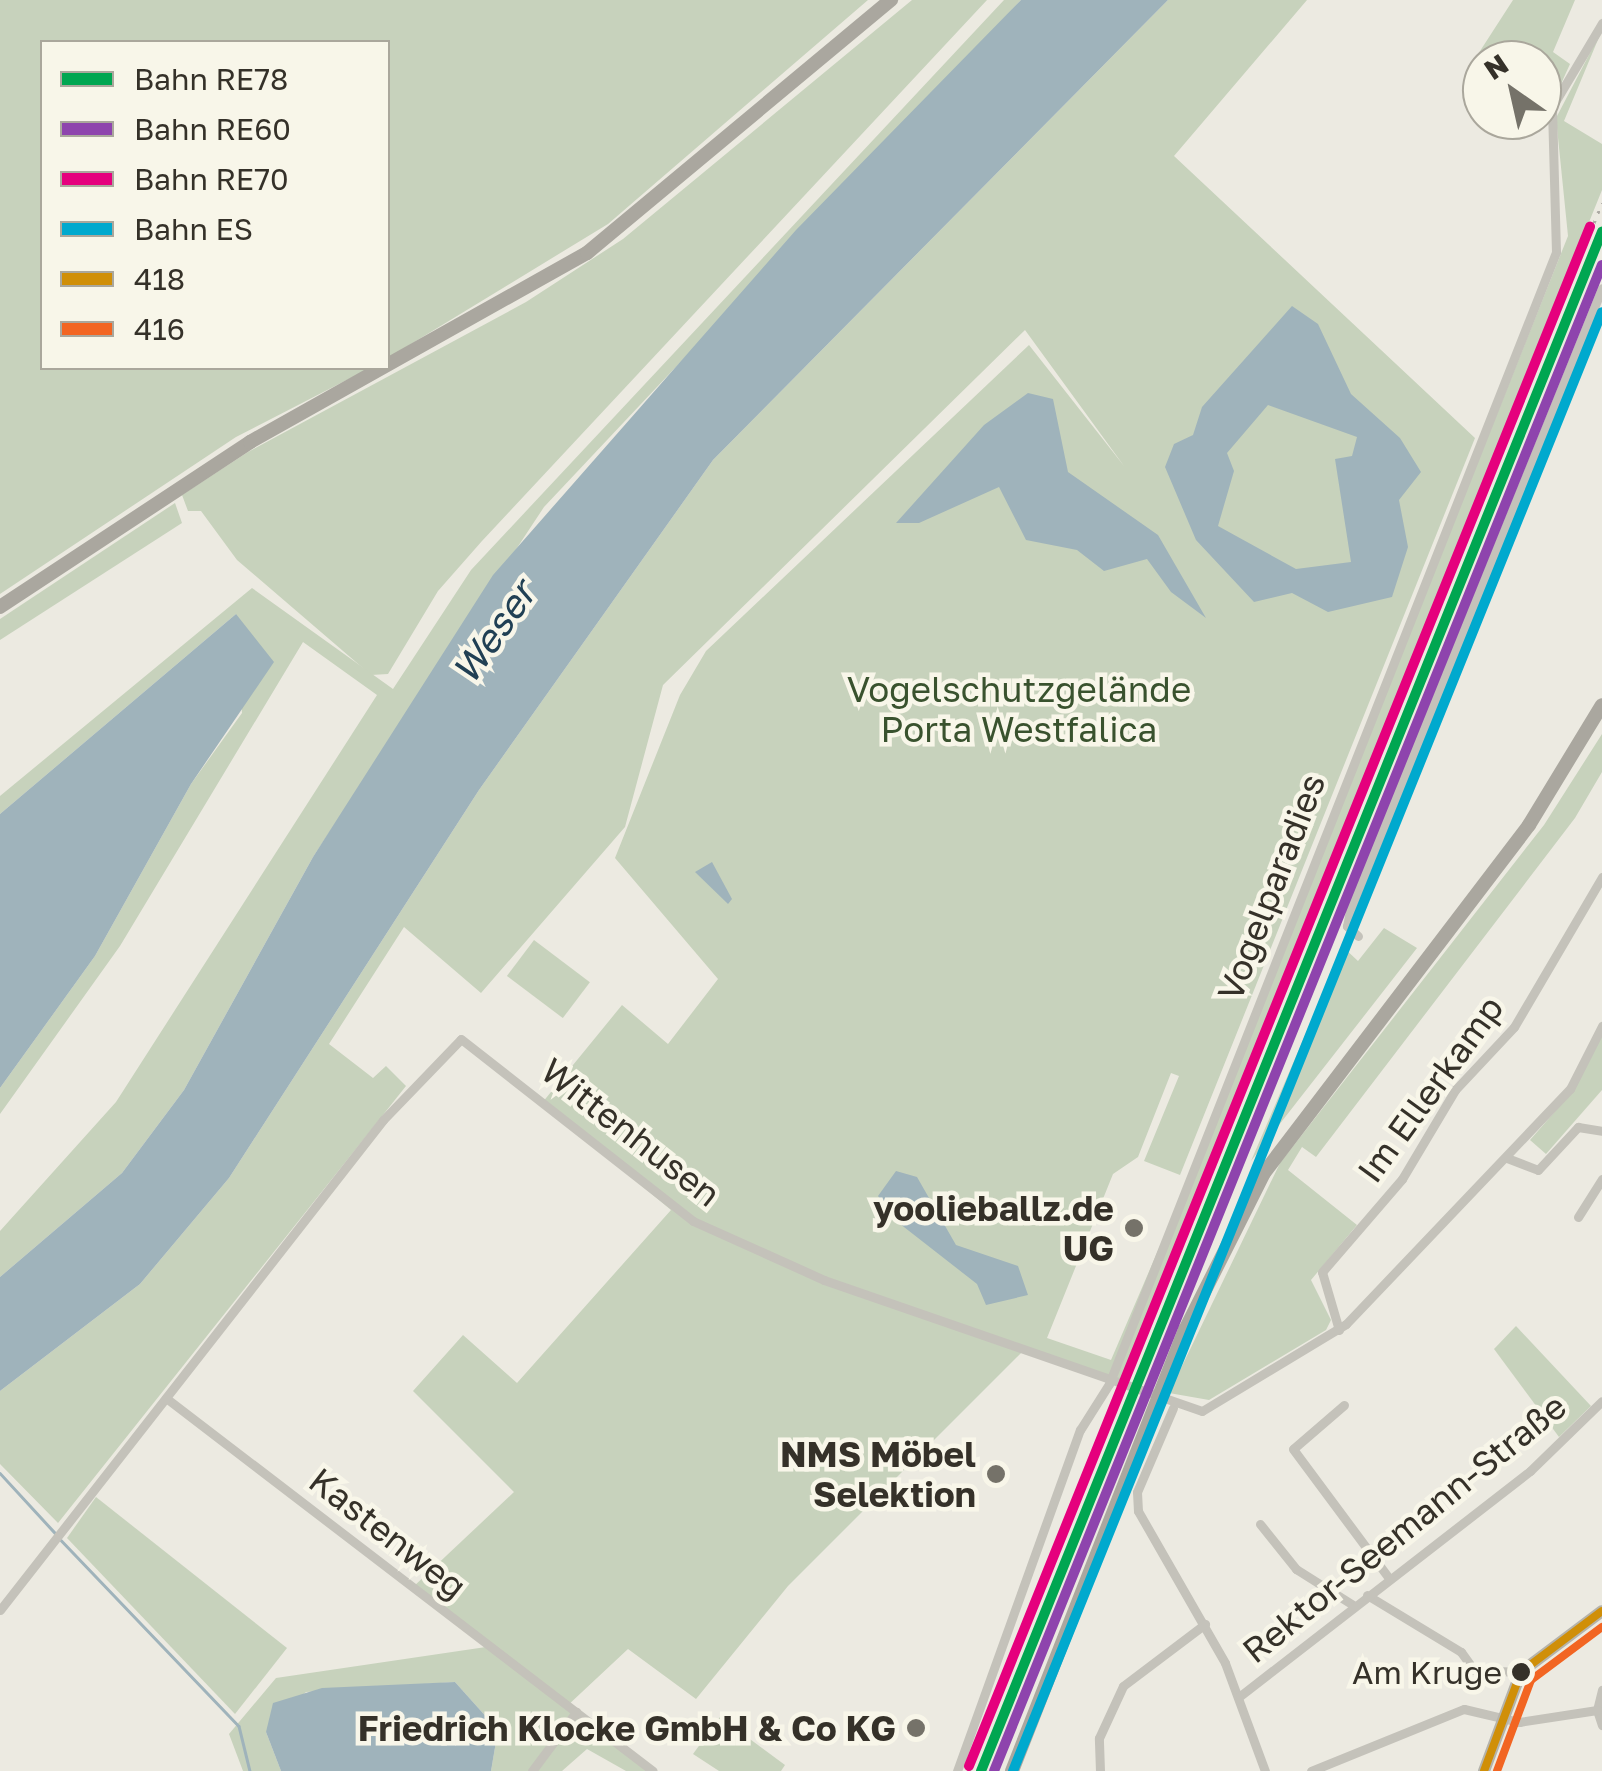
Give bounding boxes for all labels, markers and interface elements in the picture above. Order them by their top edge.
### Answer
legend [40,40,390,370]
north arrow [1462,40,1562,140]
text: N [1478,47,1514,86]
text: Bahn RE78 [134,61,288,97]
text: Bahn RE60 [134,111,291,147]
text: Bahn RE70 [134,161,289,197]
text: Bahn ES [134,211,253,247]
text: 418 [134,261,185,297]
text: 416 [134,311,185,347]
water label: Weser [442,572,544,692]
park label: Vogelschutzgelände Porta Westfalica [847,668,1191,750]
street label: Vogelparadies [1208,768,1334,1006]
street label: Im Ellerkamp [1348,988,1512,1190]
street label: Wittenhusen [533,1049,729,1215]
place label: yoolieballz.de UG [873,1187,1114,1269]
marker: yoolieballz.de UG [1123,1217,1145,1239]
street label: Rektor-Seemann-Straße [1234,1385,1574,1671]
place label: NMS Möbel Selektion [780,1433,976,1515]
street label: Kastenweg [301,1459,475,1607]
marker: NMS Möbel Selektion [985,1463,1007,1485]
place label: Am Kruge [1352,1653,1502,1691]
marker: Am Kruge [1511,1662,1531,1682]
place label: Friedrich Klocke GmbH & Co KG [358,1707,896,1749]
marker: Friedrich Klocke GmbH & Co KG [905,1717,927,1739]

